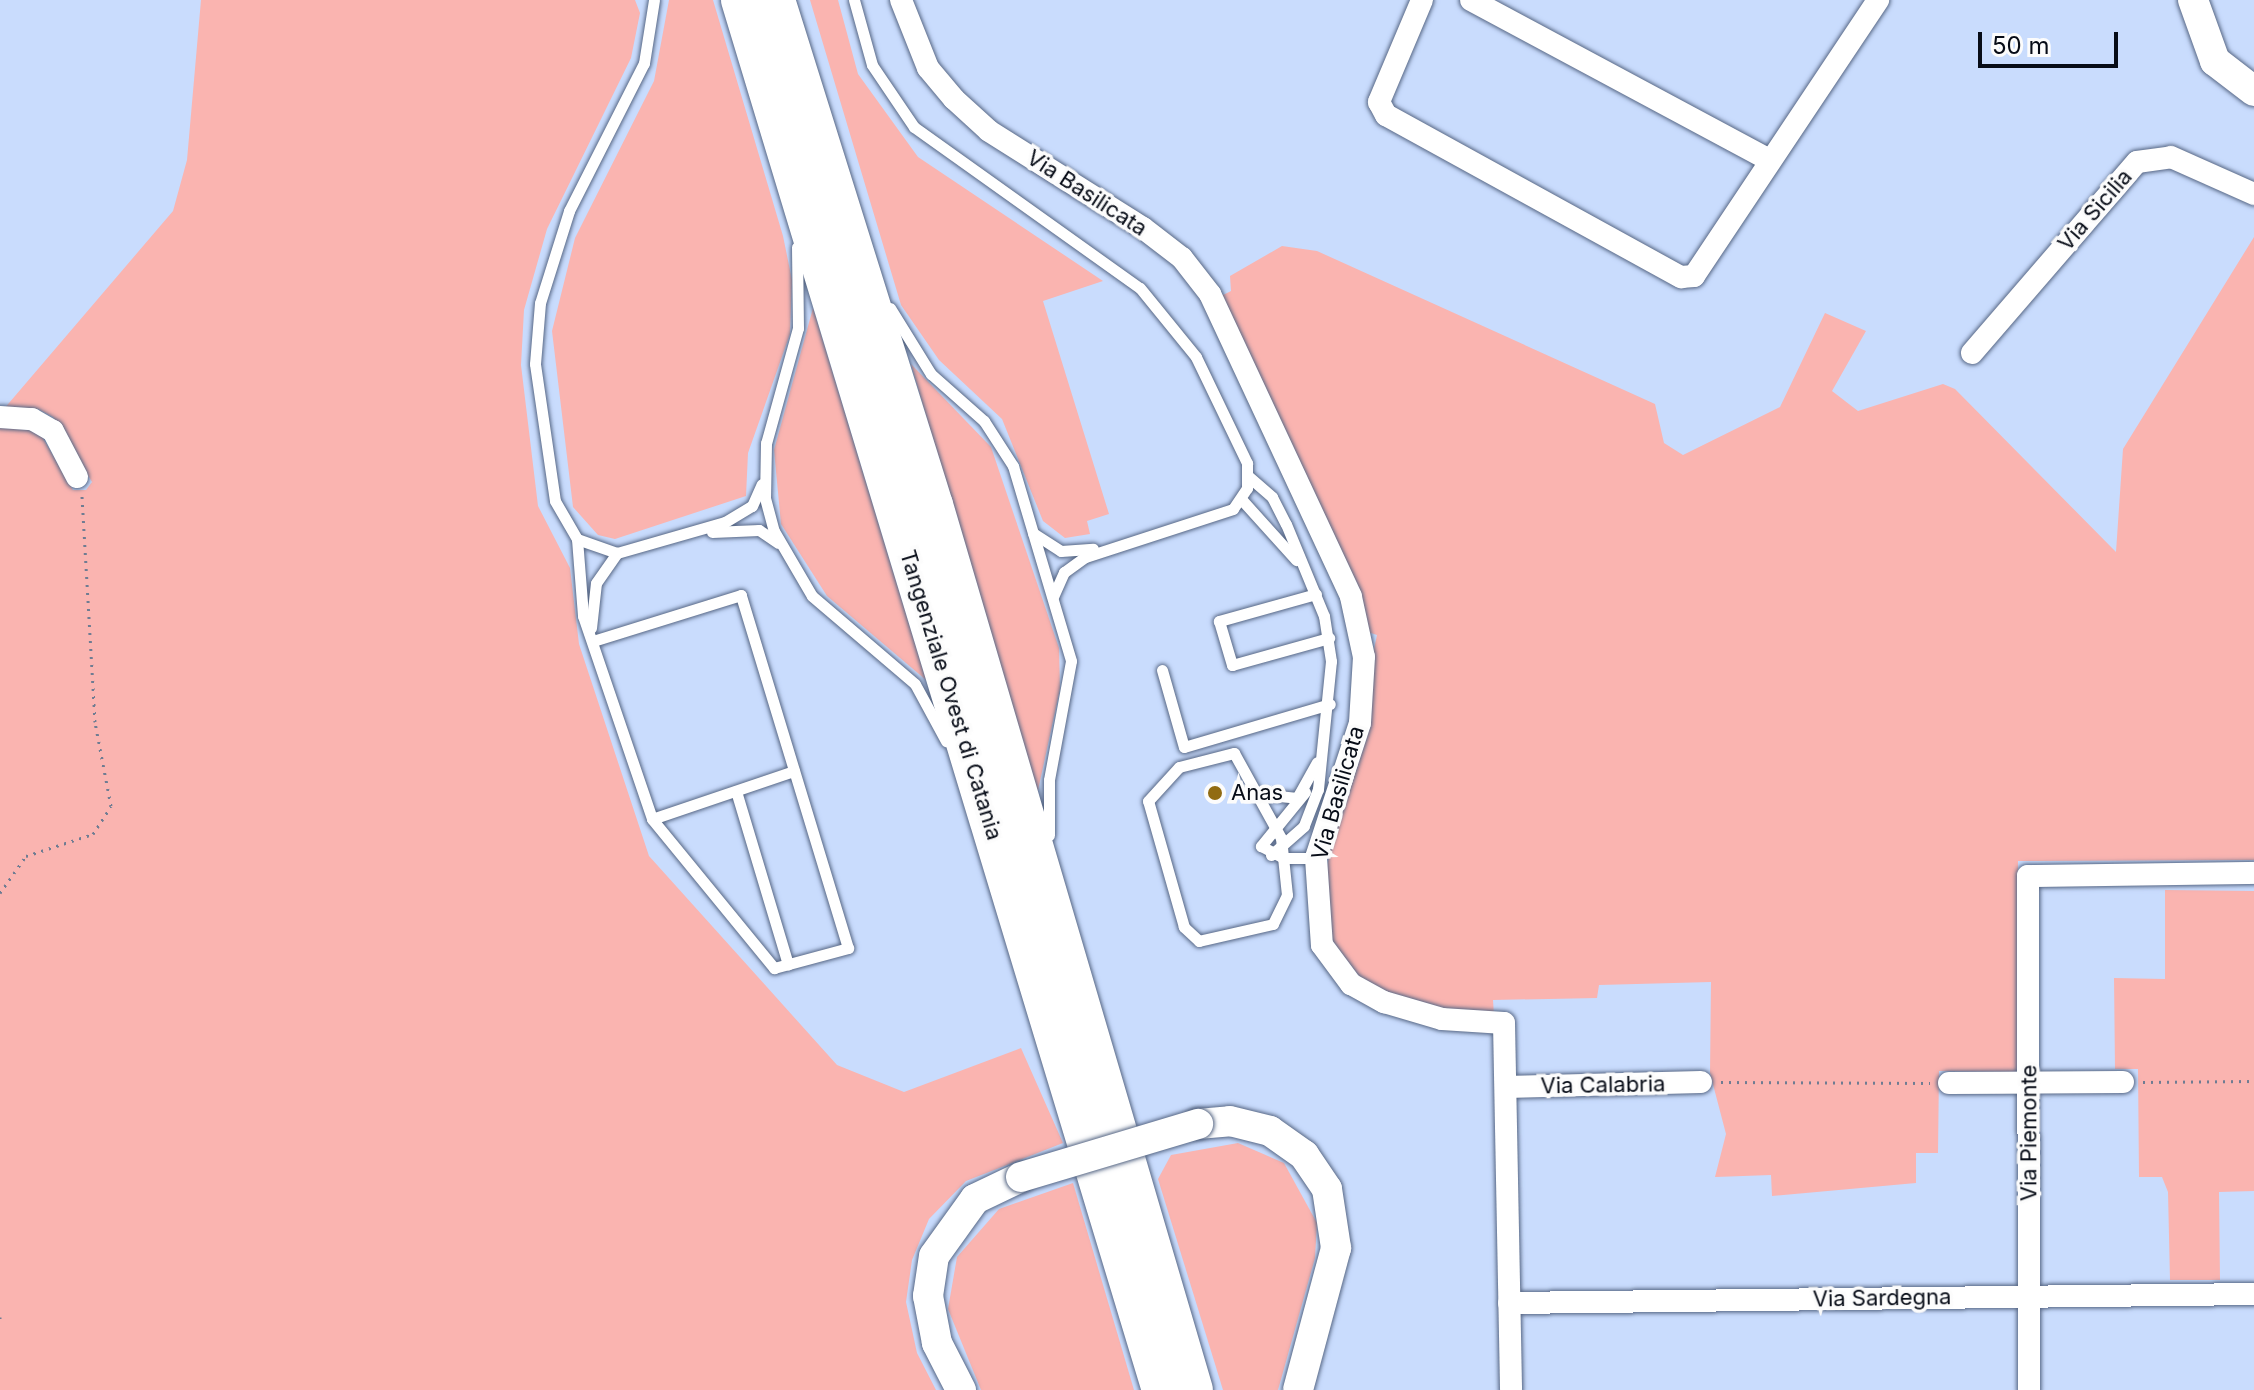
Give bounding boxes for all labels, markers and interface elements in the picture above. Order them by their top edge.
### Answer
scale bar [1982,16,2122,66]
text: 50 m [1992,31,2050,60]
street label: Via Basilicata [1022,144,1152,242]
street label: Via Sicilia [2052,164,2138,256]
street label: Tangenziale Ovest di Catania [894,547,1008,843]
street label: Via Basilicata [1306,723,1370,863]
place label: Anas [1231,780,1283,806]
marker: Anas [1206,784,1224,802]
street label: Via Piemonte [2016,1065,2042,1201]
street label: Via Calabria [1540,1071,1666,1099]
street label: Via Sardegna [1812,1284,1952,1312]

